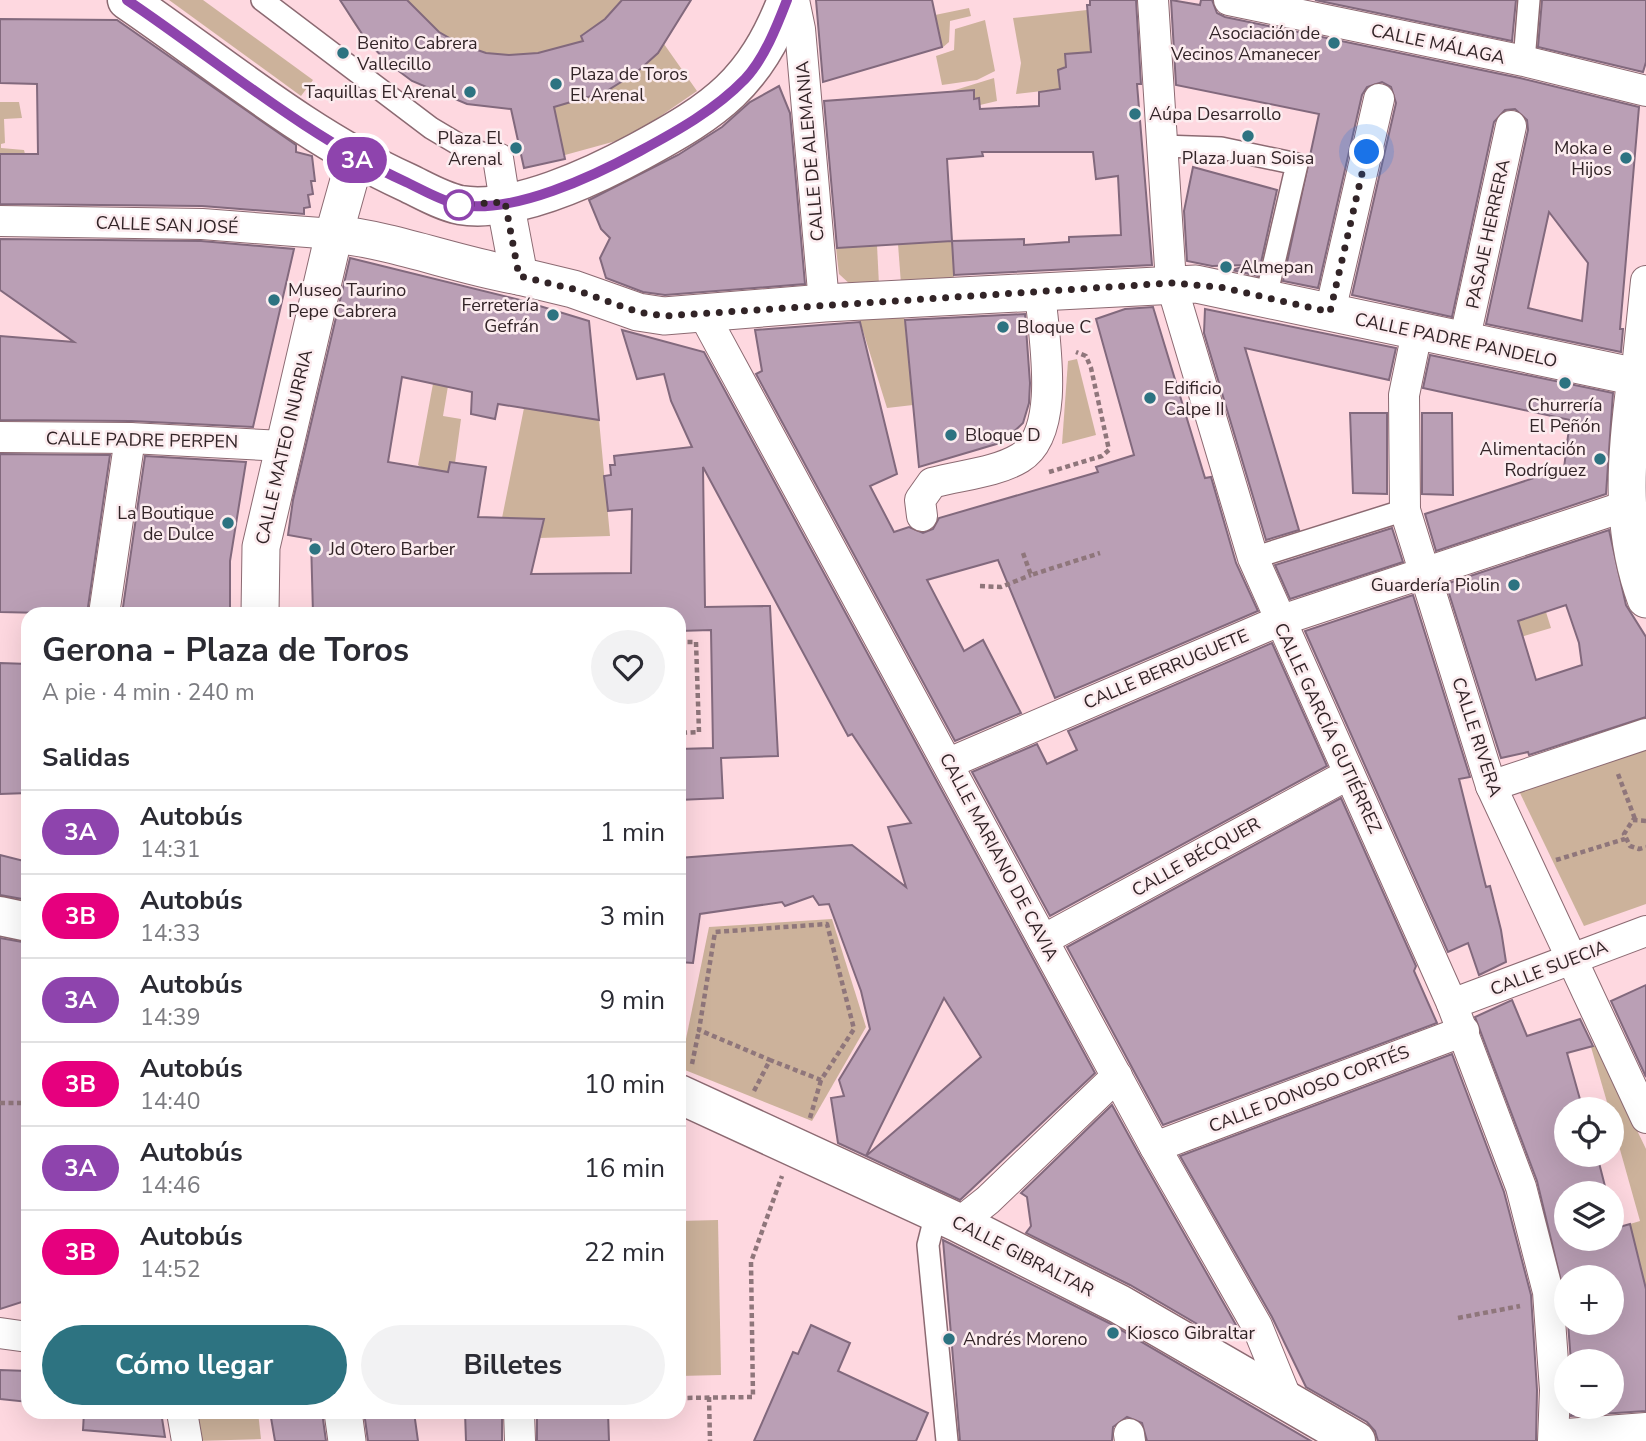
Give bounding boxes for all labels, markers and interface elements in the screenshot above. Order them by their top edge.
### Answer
street label: CALLE MÁLAGA [1369,18,1507,70]
place label: Asociación de Vecinos Amanecer [1170,21,1321,66]
place label: Benito Cabrera Vallecillo [356,31,478,76]
marker: Asociación de Vecinos Amanecer [1326,35,1342,51]
marker: Benito Cabrera Vallecillo [335,45,351,61]
street label: CALLE DE ALEMANIA [790,60,830,242]
place label: Plaza de Toros El Arenal [570,62,688,107]
marker: Plaza de Toros El Arenal [548,76,564,92]
place label: Taquillas El Arenal [304,80,457,104]
marker: Taquillas El Arenal [462,84,478,100]
place label: Aúpa Desarrollo [1149,102,1281,126]
marker: Aúpa Desarrollo [1127,106,1143,122]
place label: Plaza El Arenal [438,126,503,171]
marker: Plaza Juan Soisa [1240,128,1256,144]
your location [1349,134,1384,169]
place label: Moka e Hijos [1554,136,1612,181]
line badge: 3A [326,137,388,183]
marker: Plaza El Arenal [508,140,524,156]
text: 3A [341,144,373,176]
place label: Plaza Juan Soisa [1182,146,1314,170]
marker: Moka e Hijos [1618,150,1634,166]
street label: PASAJE HERRERA [1460,157,1516,311]
unlabelled marker [444,190,474,220]
street label: CALLE SAN JOSÉ [95,211,239,239]
place label: Almepan [1240,255,1314,279]
marker: Almepan [1218,259,1234,275]
place label: Museo Taurino Pepe Cabrera [288,278,406,323]
marker: Museo Taurino Pepe Cabrera [266,292,282,308]
place label: Ferretería Gefrán [462,293,539,338]
marker: Ferretería Gefrán [545,307,561,323]
street label: CALLE PADRE PANDELO [1352,307,1560,373]
place label: Bloque C [1017,315,1091,339]
marker: Bloque C [995,319,1011,335]
street label: CALLE MATEO INURRIA [250,347,318,547]
marker: Churrería El Peñón [1557,375,1573,391]
place label: Edificio Calpe II [1164,376,1225,421]
marker: Edificio Calpe II [1142,390,1158,406]
place label: Churrería El Peñón [1528,393,1602,438]
place label: Bloque D [965,423,1041,447]
street label: CALLE PADRE PERPEN [46,426,238,454]
marker: Bloque D [943,427,959,443]
place label: Alimentación Rodríguez [1480,437,1586,482]
marker: Alimentación Rodríguez [1592,451,1608,467]
place label: La Boutique de Dulce [117,501,214,546]
marker: La Boutique de Dulce [220,515,236,531]
place label: Jd Otero Barber [328,537,456,561]
marker: Jd Otero Barber [307,541,323,557]
place label: Guardería Piolin [1371,573,1500,597]
marker: Guardería Piolin [1506,577,1522,593]
street label: CALLE GARCÍA GUTIÉRREZ [1269,619,1388,837]
street label: CALLE BERRUGUETE [1080,623,1252,715]
text: Gerona - Plaza de Toros [42,628,409,673]
button: heart [591,630,665,704]
street label: CALLE RIVERA [1446,674,1508,800]
text: A pie · 4 min · 240 m [42,677,255,708]
text: Salidas [42,740,130,775]
street label: CALLE MARIANO DE CAVIA [934,749,1064,965]
text: Autobús [140,799,243,834]
street label: CALLE BÉCQUER [1127,812,1265,902]
text: 1 min [600,815,665,850]
text: 3A [64,816,97,848]
text: 14:31 [140,834,200,865]
text: Autobús [140,883,243,918]
text: 3 min [600,899,665,934]
text: 3B [65,900,96,932]
text: 14:33 [140,918,200,949]
street label: CALLE SUECIA [1487,935,1611,1001]
text: Autobús [140,967,243,1002]
text: 9 min [600,983,665,1018]
text: 3A [64,984,97,1016]
text: 14:39 [140,1002,200,1033]
street label: CALLE DONOSO CORTÉS [1205,1040,1413,1138]
text: Autobús [140,1051,243,1086]
text: 10 min [584,1067,665,1102]
text: 3B [65,1068,96,1100]
text: 14:40 [140,1086,200,1117]
map controls [1554,1097,1624,1419]
button: locate [1554,1097,1624,1167]
text: Autobús [140,1135,243,1170]
text: 16 min [584,1151,665,1186]
text: 3A [64,1152,97,1184]
text: 14:46 [140,1170,200,1201]
button: layers [1554,1181,1624,1251]
street label: CALLE GIBRALTAR [948,1210,1098,1302]
text: Autobús [140,1219,243,1254]
text: 22 min [584,1235,665,1270]
text: 3B [65,1236,96,1268]
text: 14:52 [140,1254,200,1285]
button: + [1554,1265,1624,1335]
place label: Kiosco Gibraltar [1127,1321,1256,1345]
button: Cómo llegar [42,1325,347,1405]
button: Billetes [361,1325,665,1405]
marker: Kiosco Gibraltar [1105,1325,1121,1341]
place label: Andrés Moreno [963,1327,1088,1351]
marker: Andrés Moreno [941,1331,957,1347]
button: − [1554,1349,1624,1419]

